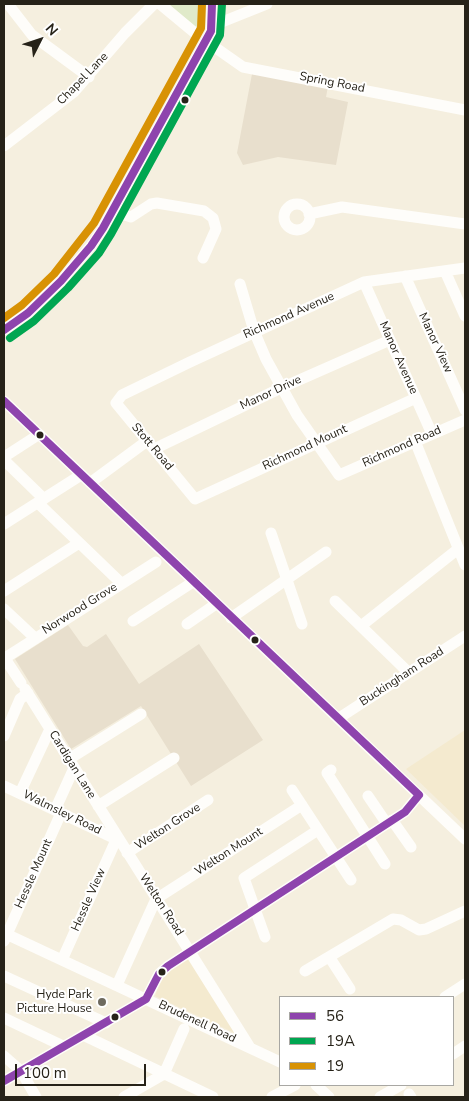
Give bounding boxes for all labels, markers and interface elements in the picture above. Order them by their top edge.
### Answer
north arrow [15,15,65,65]
text: N [41,20,62,40]
street label: Chapel Lane [54,50,112,108]
street label: Spring Road [298,70,366,96]
unlabelled marker [180,95,190,105]
street label: Richmond Avenue [241,290,337,342]
street label: Manor View [415,311,455,375]
street label: Manor Avenue [375,319,421,397]
street label: Manor Drive [238,373,304,413]
street label: Stott Road [128,420,176,474]
street label: Richmond Mount [260,422,350,474]
street label: Richmond Road [360,423,444,471]
unlabelled marker [35,430,45,440]
street label: Norwood Grove [40,580,120,638]
unlabelled marker [250,635,260,645]
street label: Buckingham Road [357,644,447,710]
street label: Cardigan Lane [45,728,99,802]
street label: Walmsley Road [20,788,104,838]
street label: Welton Grove [133,801,203,853]
street label: Welton Mount [192,825,266,879]
street label: Hessle Mount [12,837,56,911]
street label: Hessle View [69,866,109,934]
street label: Welton Road [136,871,186,939]
unlabelled marker [157,967,167,977]
place label: Hyde Park Picture House [17,988,92,1016]
marker: Hyde Park Picture House [96,996,108,1008]
legend [279,996,454,1086]
street label: Brudenell Road [156,998,238,1046]
text: 56 [326,1006,344,1026]
unlabelled marker [110,1012,120,1022]
text: 19A [326,1031,355,1051]
scale bar [18,1054,149,1086]
text: 19 [326,1056,344,1076]
text: 100 m [23,1063,67,1083]

